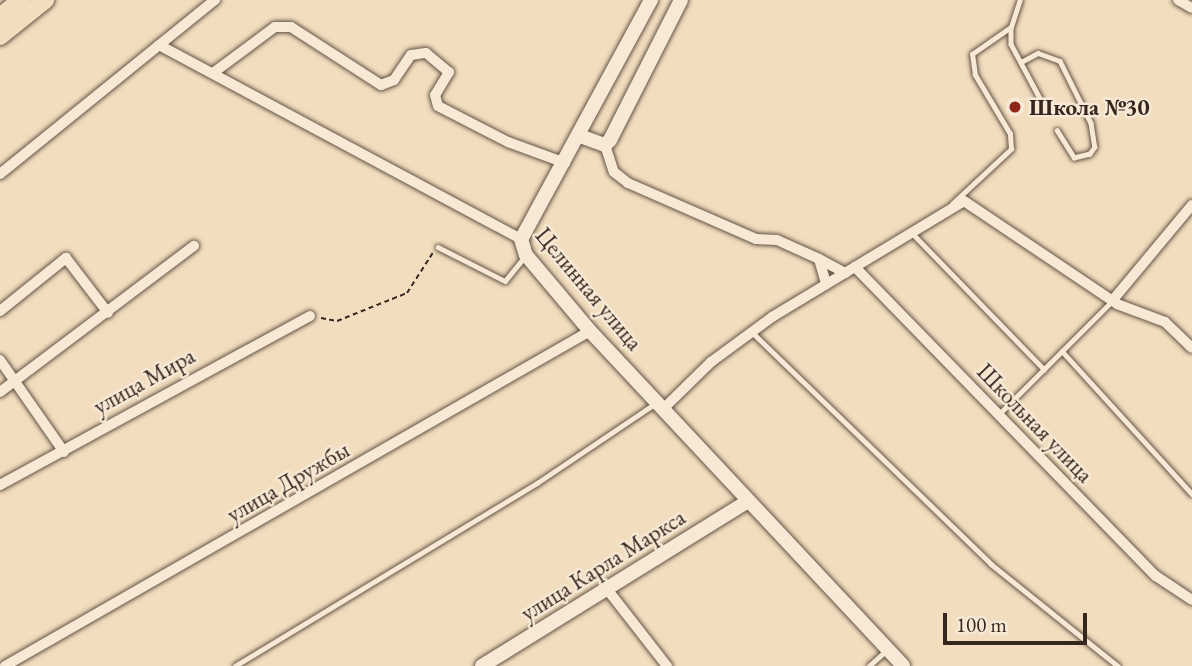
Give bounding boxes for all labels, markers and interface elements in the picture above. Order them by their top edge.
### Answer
place label: Школа №30 [1029,93,1150,121]
marker: Школа №30 [1007,99,1023,115]
street label: Целинная улица [530,222,648,356]
street label: улица Мира [88,342,200,420]
street label: Школьная улица [971,358,1099,488]
street label: улица Дружбы [222,436,354,528]
street label: улица Карла Маркса [516,503,690,627]
scale bar [947,600,1090,644]
text: 100 m [956,611,1007,638]

